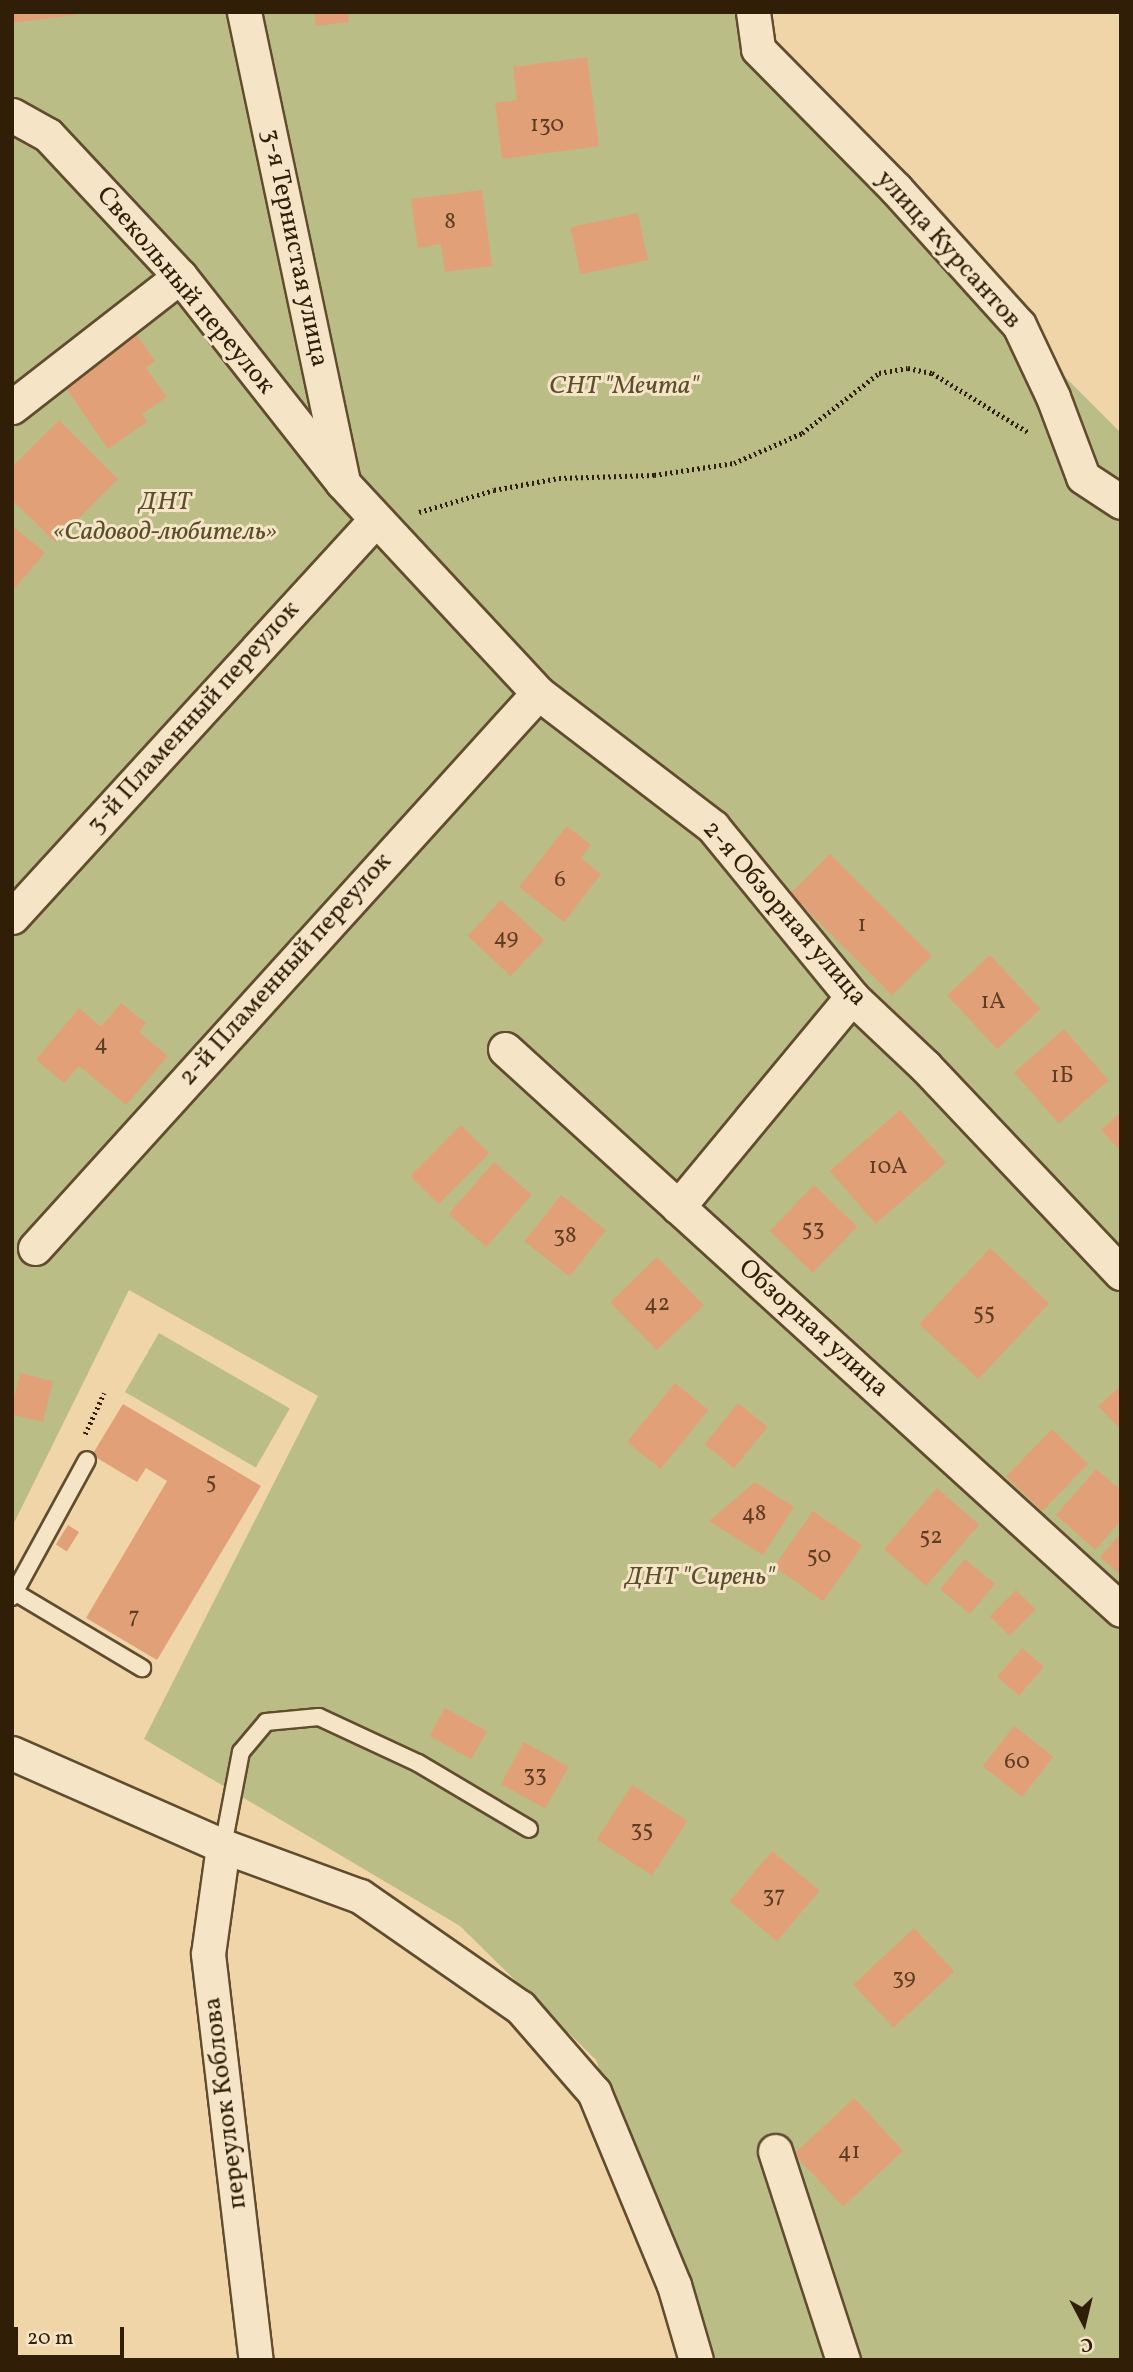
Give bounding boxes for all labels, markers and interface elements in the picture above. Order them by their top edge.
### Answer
house number: 130 [530,111,564,139]
street label: 3-я Тернистая улица [253,125,335,371]
street label: улица Курсантов [869,164,1027,336]
street label: Свекольный переулок [89,181,281,401]
house number: 8 [444,208,456,236]
park label: СНТ "Мечта" [549,371,699,403]
park label: ДНТ «Садовод-любитель» [53,487,277,548]
street label: 3-й Пламенный переулок [81,595,307,841]
street label: 2-я Обзорная улица [695,815,873,1013]
street label: 2-й Пламенный переулок [173,847,399,1093]
house number: 6 [554,866,566,894]
house number: 1 [858,911,866,939]
house number: 49 [494,924,518,952]
house number: 1А [980,988,1006,1016]
house number: 4 [94,1030,108,1058]
house number: 1Б [1050,1062,1074,1090]
house number: 10А [869,1153,907,1181]
house number: 53 [802,1215,824,1243]
house number: 38 [553,1222,577,1250]
street label: Обзорная улица [731,1253,895,1405]
house number: 42 [644,1290,670,1318]
house number: 55 [973,1299,995,1327]
house number: 5 [205,1468,217,1496]
house number: 48 [742,1500,766,1528]
house number: 52 [919,1523,943,1551]
house number: 50 [807,1542,831,1570]
park label: ДНТ "Сирень" [625,1562,775,1594]
house number: 7 [128,1603,140,1631]
house number: 60 [1004,1748,1030,1776]
house number: 33 [523,1761,547,1789]
house number: 35 [631,1816,653,1844]
house number: 37 [763,1882,785,1910]
house number: 39 [892,1964,916,1992]
street label: переулок Коблова [198,1995,254,2211]
house number: 41 [838,2138,860,2166]
north arrow [1049,2288,1119,2358]
scale bar [18,2312,128,2356]
text: 20 m [27,2324,73,2353]
text: С [1079,2330,1094,2357]

